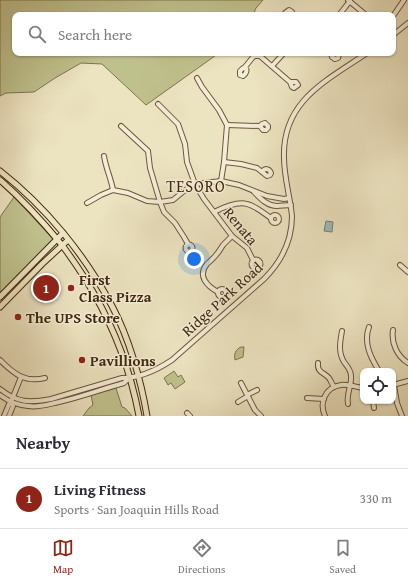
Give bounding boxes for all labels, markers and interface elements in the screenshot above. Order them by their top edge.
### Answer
search box [12,12,396,56]
icon: search [26,23,48,45]
text: Search here [58,24,132,45]
district label: TESORO [166,174,226,198]
street label: Renata [219,203,263,249]
your location [184,249,204,269]
street label: Ridge Park Road [177,257,267,341]
place label: First Class Pizza [79,269,152,307]
pin: 1 [33,273,59,303]
marker: First Class Pizza [66,283,76,293]
place label: The UPS Store [26,307,120,328]
marker: The UPS Store [13,312,23,322]
place label: Pavillions [90,350,156,371]
marker: Pavillions [77,355,87,365]
map controls [360,368,396,404]
button: locate [360,368,396,404]
text: Nearby [16,430,70,455]
text: Living Fitness [54,479,146,500]
text: 1 [26,489,32,508]
text: 330 m [360,489,392,508]
text: Sports · San Joaquin Hills Road [54,500,219,519]
tab: Map [52,537,74,577]
tab: Directions [178,537,225,577]
tab: Saved [329,537,356,577]

